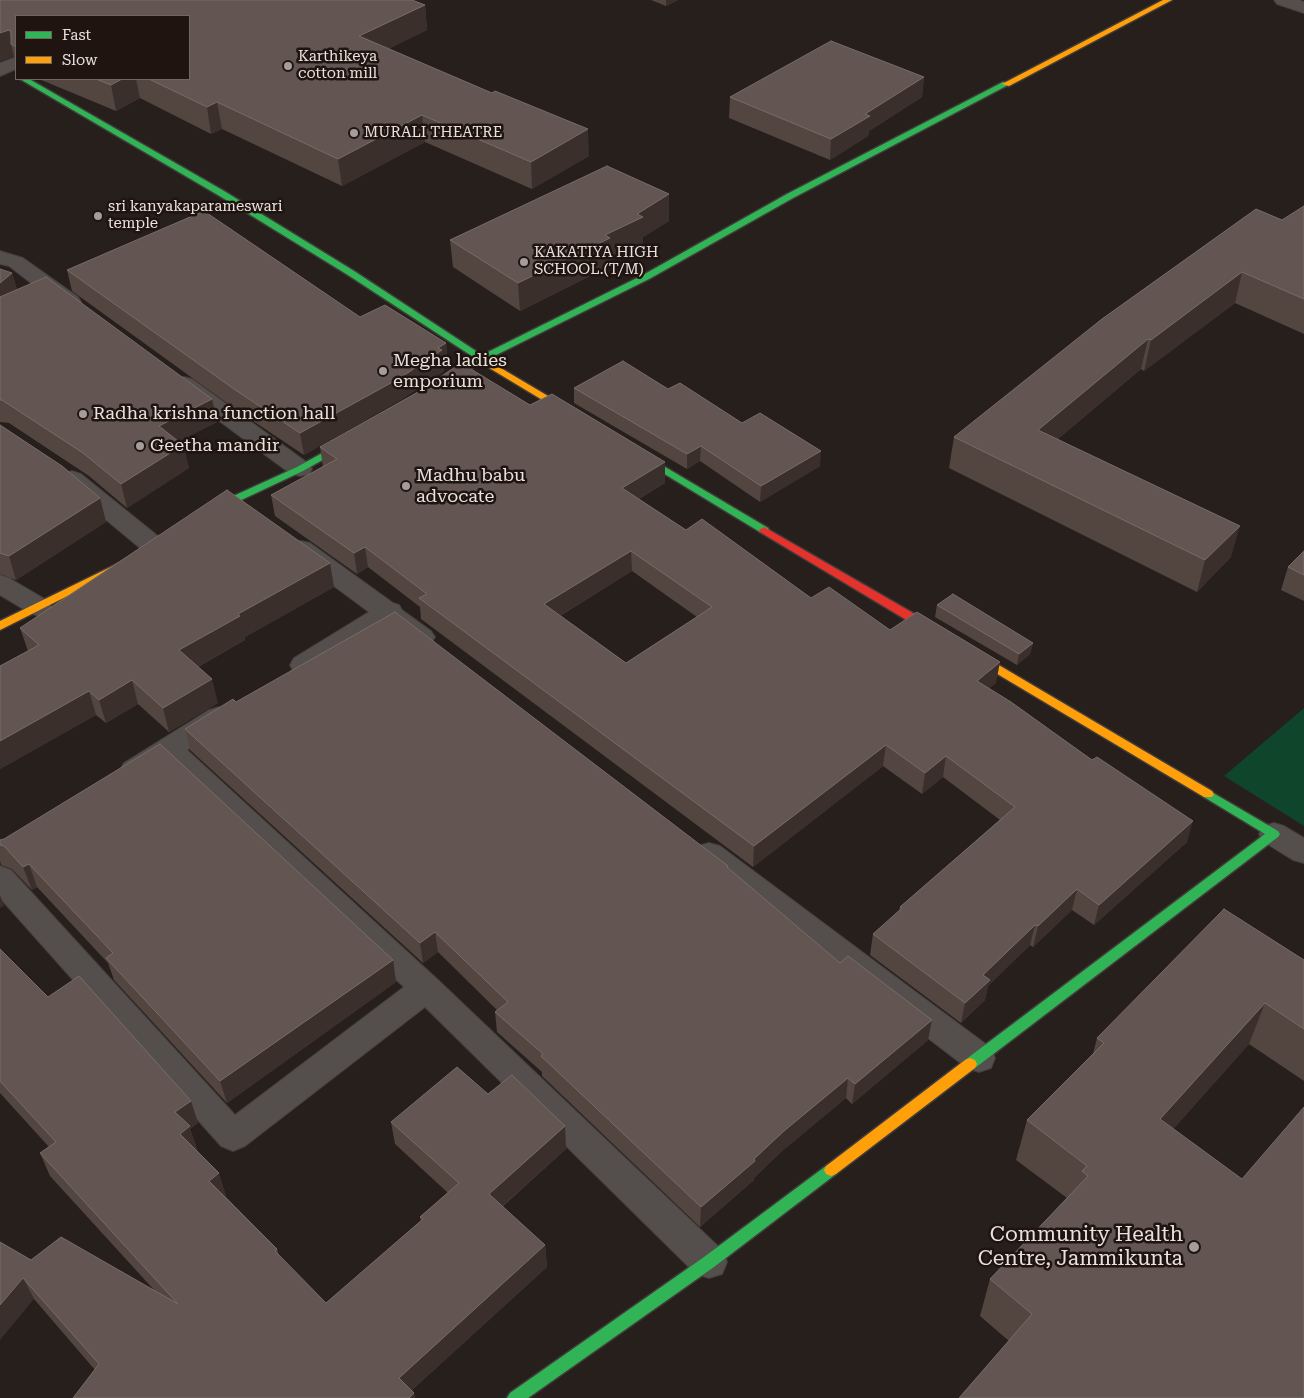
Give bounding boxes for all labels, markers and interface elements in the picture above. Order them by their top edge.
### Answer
legend [15,15,190,80]
text: Fast [62,26,91,44]
place label: Karthikeya cotton mill [298,48,377,83]
text: Slow [62,51,97,69]
marker: Karthikeya cotton mill [282,60,294,72]
place label: MURALI THEATRE [364,124,502,142]
marker: MURALI THEATRE [348,127,360,139]
place label: sri kanyakaparameswari temple [108,198,282,233]
marker: sri kanyakaparameswari temple [92,210,104,222]
place label: KAKATIYA HIGH SCHOOL.(T/M) [534,244,658,279]
marker: KAKATIYA HIGH SCHOOL.(T/M) [518,256,530,268]
place label: Megha ladies emporium [393,350,507,392]
marker: Megha ladies emporium [377,365,389,377]
place label: Radha krishna function hall [93,403,335,425]
marker: Radha krishna function hall [77,408,89,420]
place label: Geetha mandir [150,435,279,457]
marker: Geetha mandir [134,440,146,452]
place label: Madhu babu advocate [416,465,525,508]
marker: Madhu babu advocate [400,480,412,492]
place label: Community Health Centre, Jammikunta [978,1222,1183,1272]
marker: Community Health Centre, Jammikunta [1187,1240,1201,1254]

